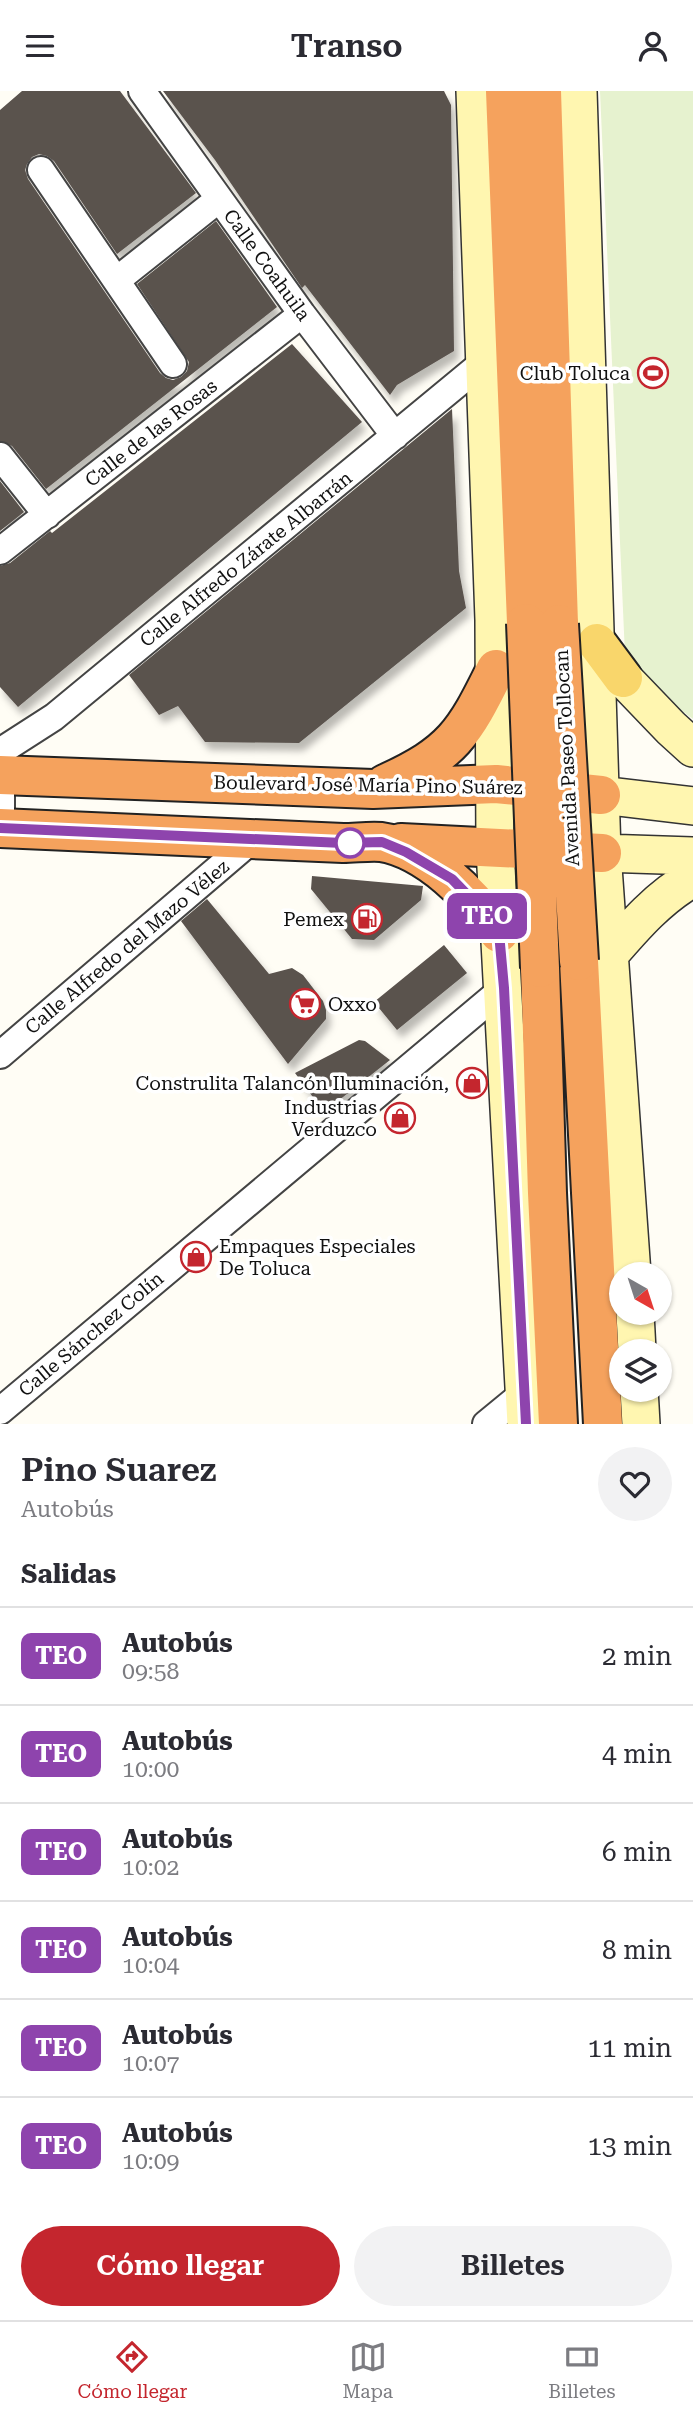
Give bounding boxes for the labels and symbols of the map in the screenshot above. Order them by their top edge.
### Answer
street label: Calle Coahuila [219,205,316,326]
sports icon: Club Toluca [636,356,670,390]
place label: Club Toluca [520,362,631,385]
street label: Calle de las Rosas [80,374,222,492]
street label: Calle Alfredo Zárate Albarrán [135,466,357,652]
street label: Avenida Paseo Tollocan [550,649,584,867]
street label: Boulevard José María Pino Suárez [213,771,523,799]
unlabelled marker [335,828,365,858]
street label: Calle Alfredo del Mazo Vélez [20,855,234,1039]
line badge: TEO [447,893,527,939]
fuel station icon: Pemex [350,902,384,936]
place label: Pemex [283,908,344,931]
supermarket icon: Oxxo [288,987,322,1021]
place label: Oxxo [328,993,377,1016]
shop icon: Construlita Talancón Iluminación, [455,1066,489,1100]
place label: Construlita Talancón Iluminación, [136,1072,449,1095]
place label: Industrias Verduzco [284,1096,377,1141]
shop icon: Industrias Verduzco [383,1101,417,1135]
place label: Empaques Especiales De Toluca [219,1235,416,1280]
shop icon: Empaques Especiales De Toluca [179,1240,213,1274]
north arrow [609,1262,672,1325]
street label: Calle Sánchez Colín [14,1267,168,1401]

